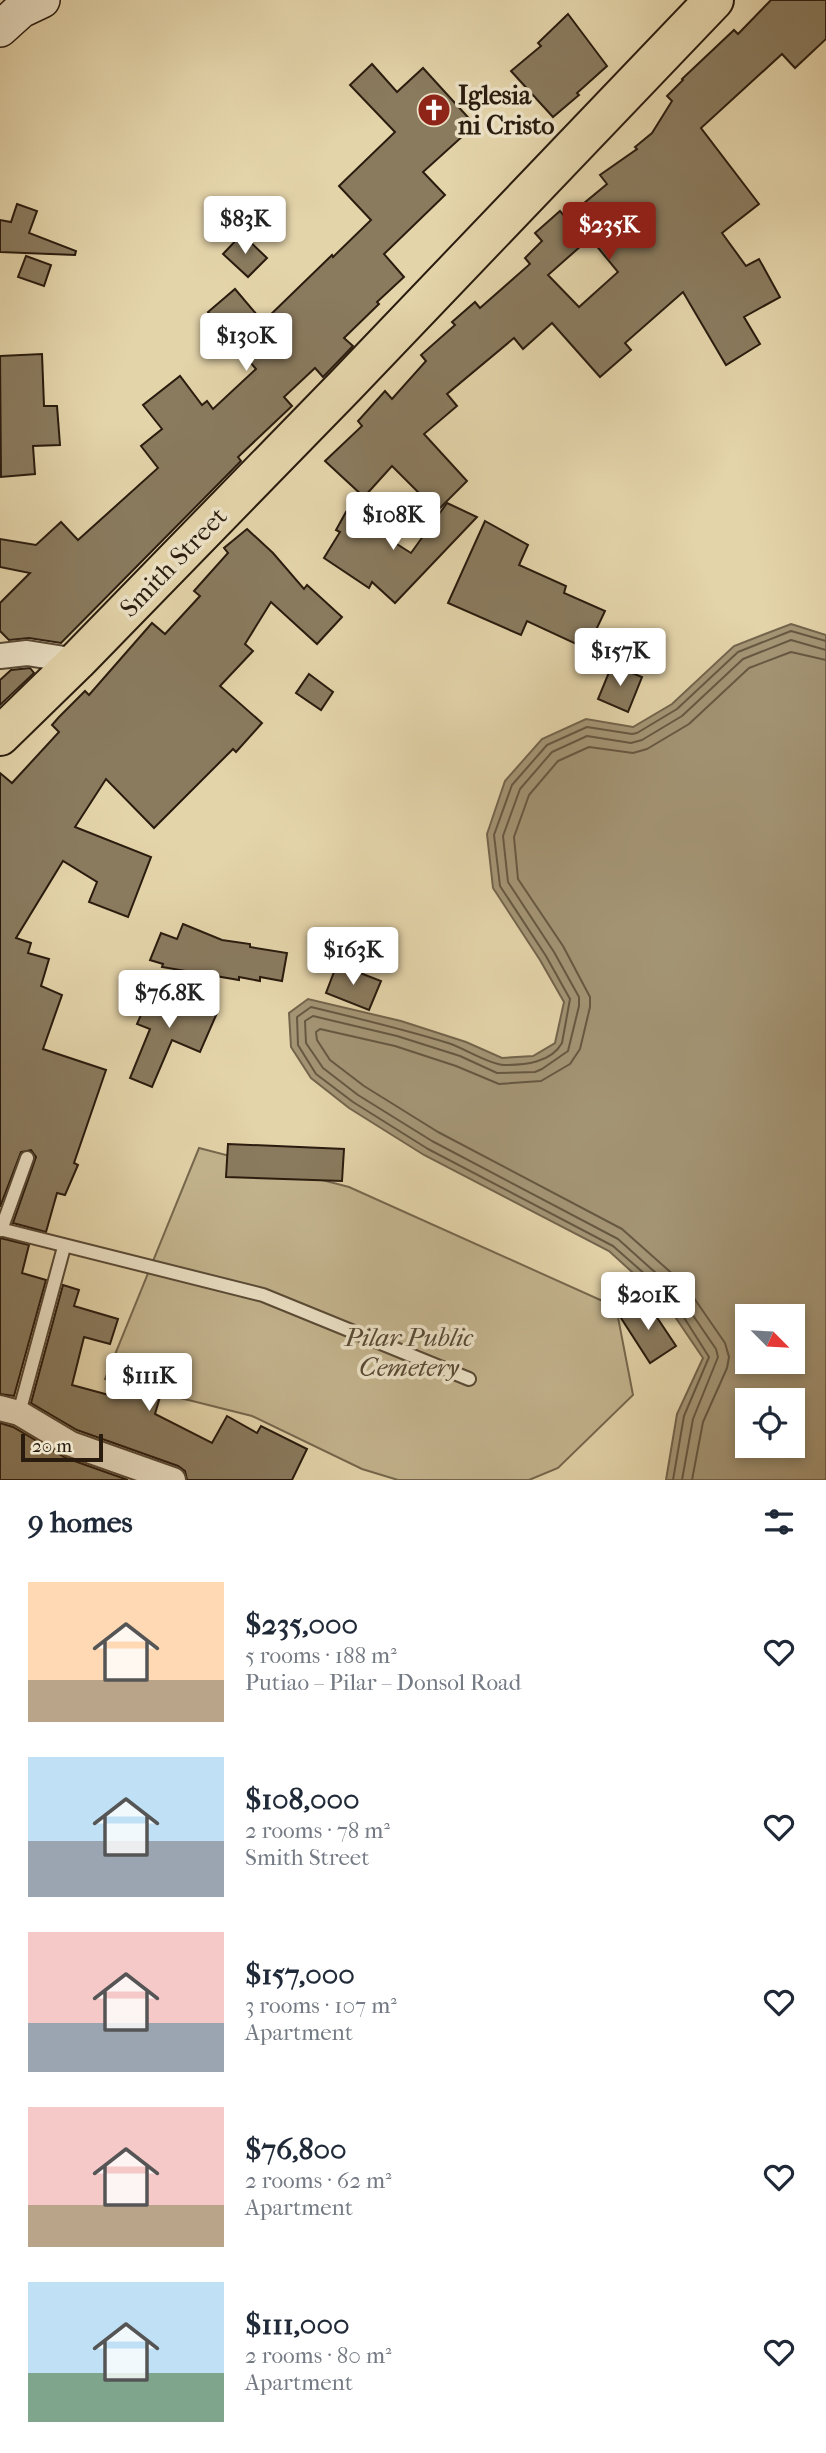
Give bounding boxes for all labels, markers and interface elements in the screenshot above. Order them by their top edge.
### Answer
place label: Iglesia ni Cristo [457,80,555,141]
church icon: Iglesia ni Cristo [415,91,453,129]
pin: $83K [204,196,286,256]
pin: $235K [560,202,658,262]
text: $83K [220,205,270,232]
text: $235K [579,211,639,238]
pin: $130K [197,314,295,373]
text: $130K [216,322,276,349]
pin: $108K [344,492,442,552]
street label: Smith Street [113,500,234,624]
text: $108K [362,501,424,528]
pin: $157K [571,628,669,688]
text: $157K [591,637,649,664]
pin: $163K [304,928,402,987]
text: $163K [323,936,383,963]
pin: $76.8K [112,970,226,1030]
text: $76.8K [135,979,203,1006]
pin: $201K [599,1272,697,1332]
text: $201K [617,1281,679,1308]
north arrow [735,1304,805,1374]
map controls [735,1304,805,1458]
park label: Pilar Public Cemetery [344,1322,474,1383]
pin: $111K [100,1354,198,1413]
text: $111K [122,1362,176,1389]
button: locate [735,1388,805,1458]
scale bar [21,1431,103,1463]
text: 20 m [32,1435,72,1457]
icon: filters [760,1503,798,1541]
text: 9 homes [28,1505,133,1540]
text: $235,000 [245,1607,358,1642]
icon: home [84,1610,168,1694]
icon: heart [760,1633,798,1671]
text: 5 rooms · 188 m² [245,1642,397,1669]
text: Putiao – Pilar – Donsol Road [245,1669,521,1696]
text: $108,000 [245,1782,360,1817]
icon: home [84,1785,168,1869]
icon: heart [760,1808,798,1846]
text: 2 rooms · 78 m² [245,1817,390,1844]
text: Smith Street [245,1844,369,1871]
text: $157,000 [245,1957,355,1992]
icon: home [84,1960,168,2044]
icon: heart [760,1983,798,2021]
text: 3 rooms · 107 m² [245,1992,397,2019]
text: Apartment [245,2019,353,2046]
text: $76,800 [245,2132,347,2167]
icon: home [84,2135,168,2219]
icon: heart [760,2158,798,2196]
text: 2 rooms · 62 m² [245,2167,392,2194]
text: Apartment [245,2194,353,2221]
text: $111,000 [245,2307,350,2342]
icon: home [84,2310,168,2394]
icon: heart [760,2333,798,2371]
text: 2 rooms · 80 m² [245,2342,392,2369]
text: Apartment [245,2369,353,2396]

